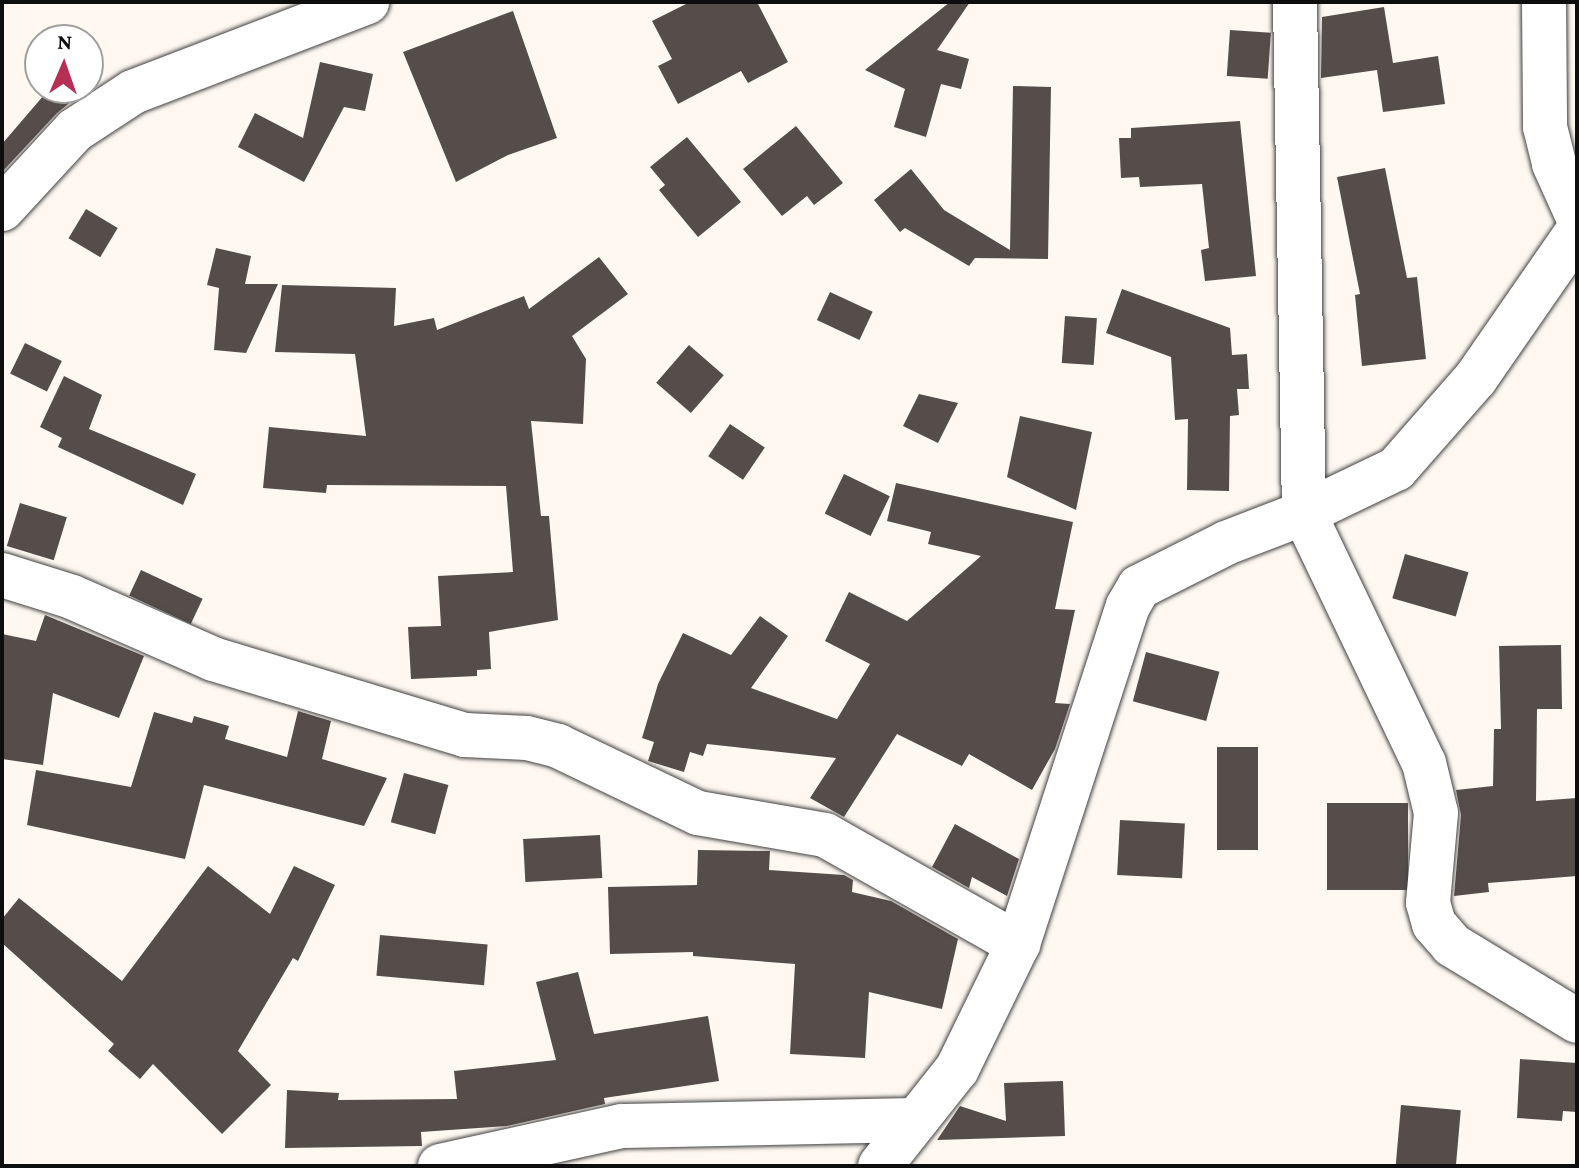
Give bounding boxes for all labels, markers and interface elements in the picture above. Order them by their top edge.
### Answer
north arrow [24,24,104,104]
text: N [57,29,73,54]

